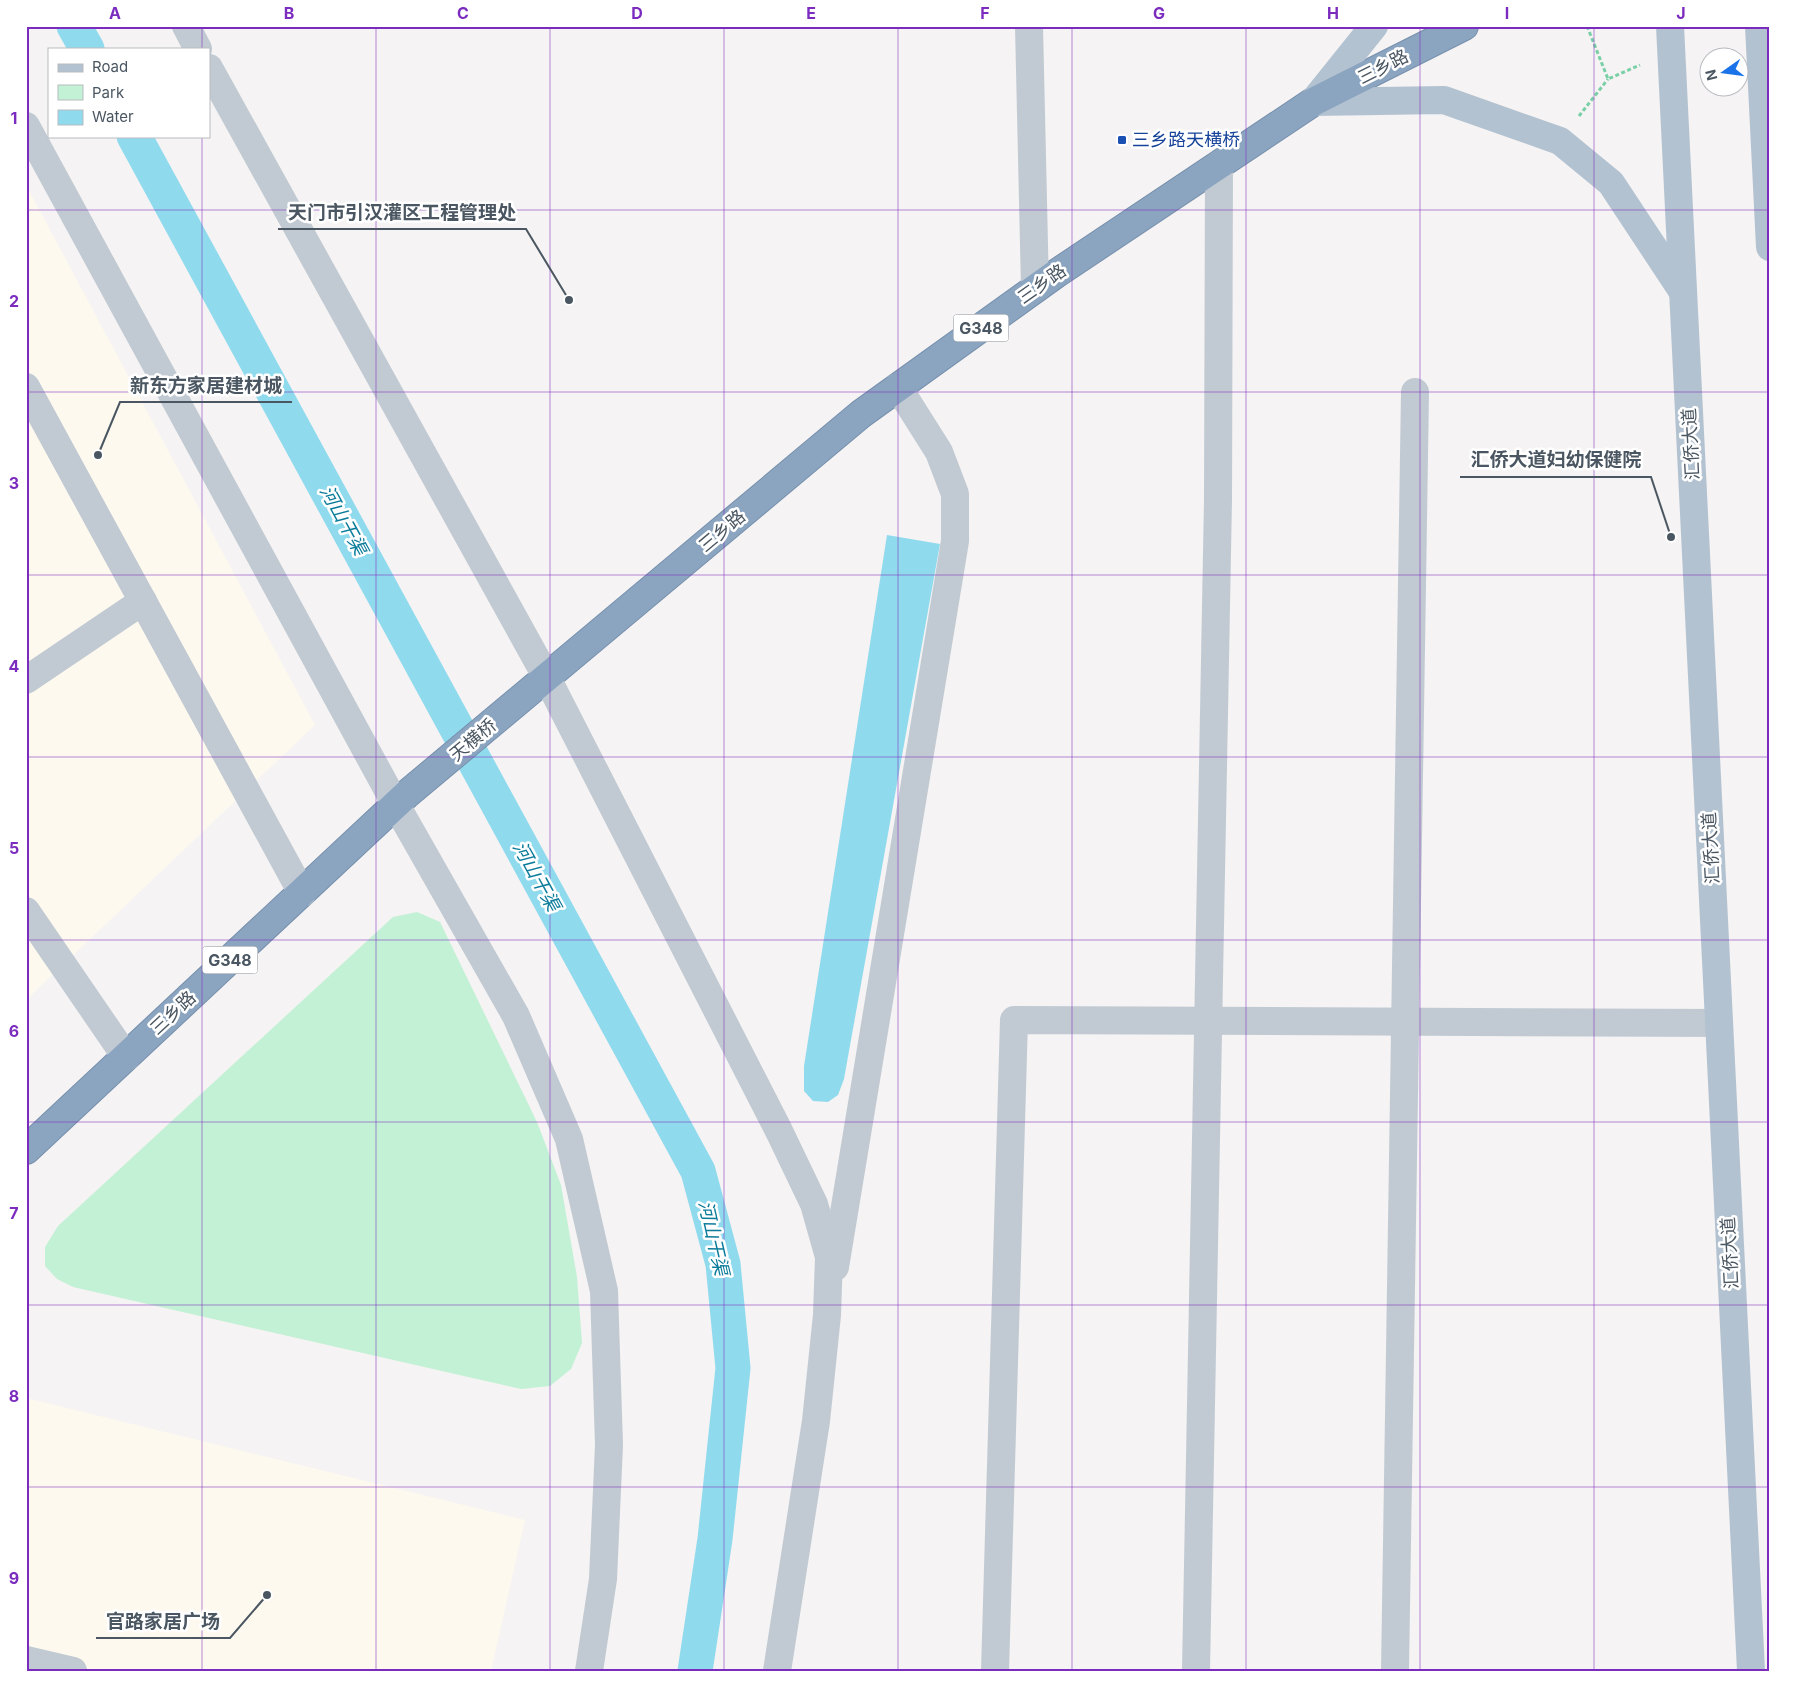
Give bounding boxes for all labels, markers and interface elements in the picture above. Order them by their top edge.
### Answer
text: A [109,3,121,23]
text: B [284,3,294,23]
text: C [457,3,469,23]
text: D [631,3,643,23]
text: E [806,3,816,23]
text: F [980,3,990,23]
text: G [1153,3,1165,23]
text: H [1327,3,1339,23]
text: I [1505,3,1509,23]
text: J [1676,3,1686,23]
street label: 三乡路 [1354,45,1412,88]
legend [48,48,210,138]
north arrow [1698,48,1748,98]
text: Road [92,57,128,76]
text: N [1701,68,1720,82]
text: Park [92,83,125,102]
text: Water [92,107,134,126]
text: 1 [11,108,17,128]
place label: 三乡路天横桥 [1132,129,1240,150]
marker: 三乡路天横桥 [1116,134,1128,146]
callout: 天门市引汉灌区工程管理处 [278,195,526,229]
text: 天门市引汉灌区工程管理处 [288,201,516,224]
street label: 三乡路 [1014,260,1070,308]
text: 2 [9,291,19,311]
road number: G348 [954,314,1008,342]
callout: 新东方家居建材城 [120,368,292,402]
text: 新东方家居建材城 [130,374,282,397]
street label: 汇侨大道 [1678,408,1703,481]
callout: 汇侨大道妇幼保健院 [1460,443,1651,477]
text: 汇侨大道妇幼保健院 [1470,448,1642,471]
text: 3 [9,473,19,493]
water label: 河山干渠 [315,481,373,562]
street label: 三乡路 [694,505,749,556]
text: 4 [9,656,20,676]
street label: 天横桥 [445,714,500,765]
street label: 汇侨大道 [1698,812,1723,885]
water label: 河山干渠 [508,837,566,918]
text: 5 [9,838,19,858]
road number: G348 [202,946,258,974]
street label: 三乡路 [146,987,200,1039]
text: 6 [9,1021,19,1041]
water label: 河山干渠 [694,1198,734,1281]
text: 7 [9,1203,19,1223]
street label: 汇侨大道 [1717,1217,1742,1290]
text: 8 [9,1386,19,1406]
text: 9 [9,1568,19,1588]
callout: 官路家居广场 [96,1604,230,1638]
text: 官路家居广场 [106,1610,220,1633]

